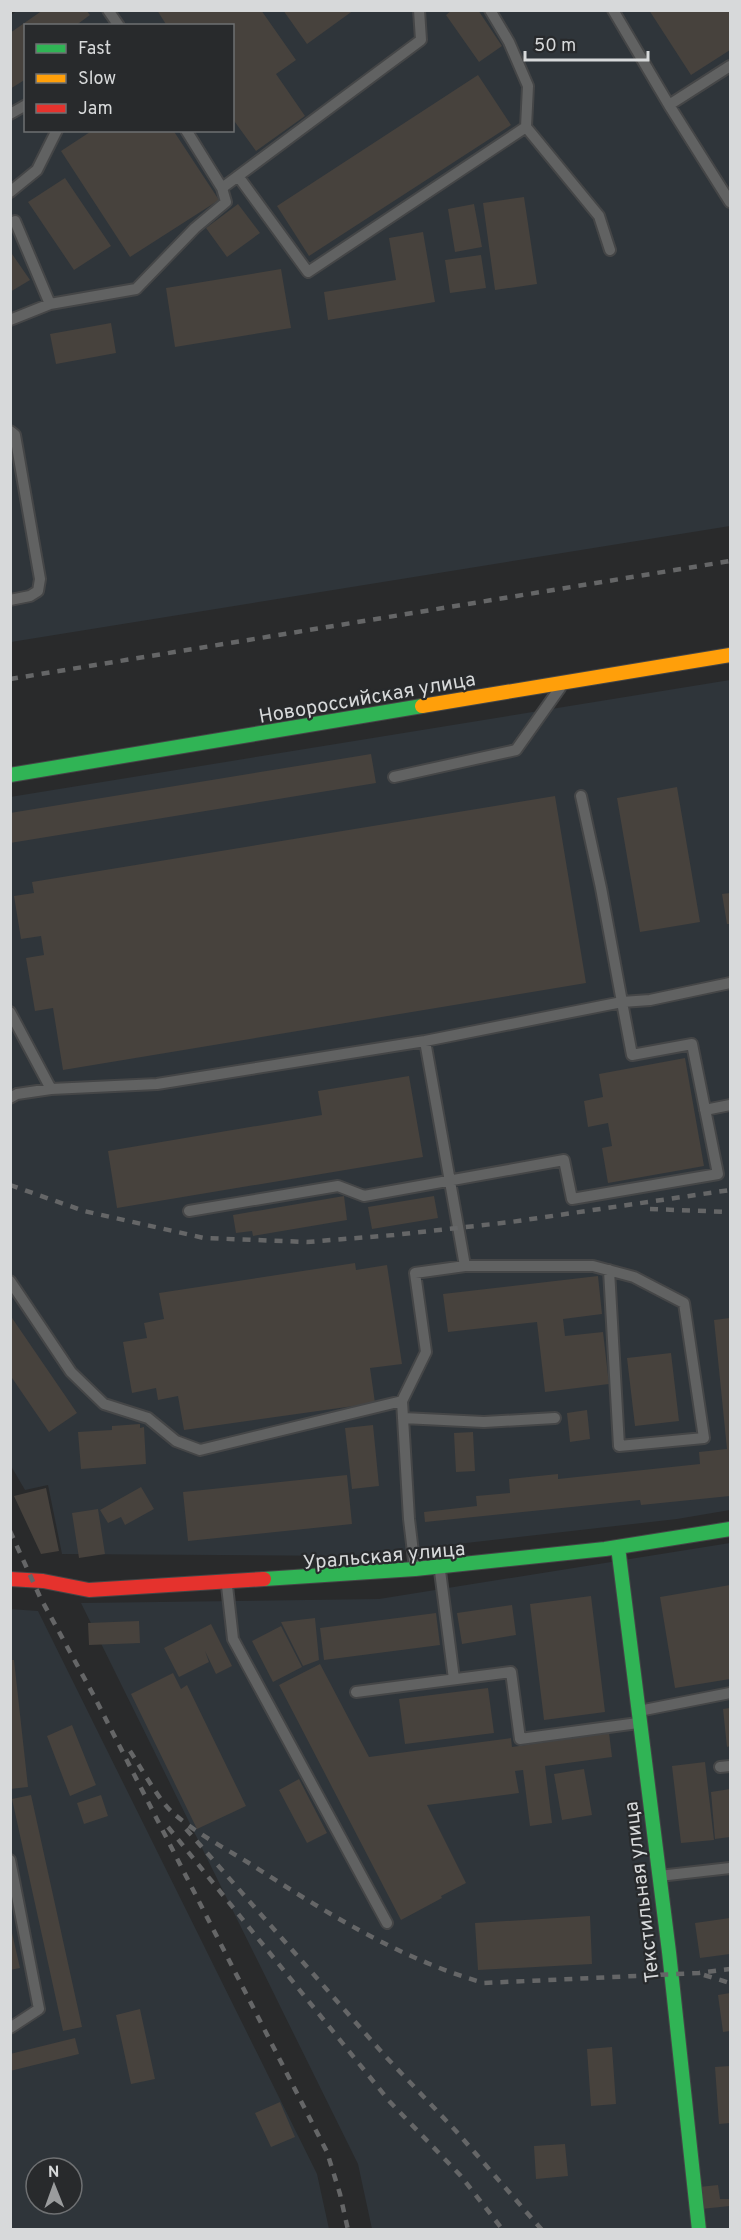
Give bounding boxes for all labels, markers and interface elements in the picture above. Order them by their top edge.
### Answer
legend [24,24,234,132]
scale bar [525,24,648,62]
text: 50 m [534,35,576,58]
text: Fast [78,38,111,61]
text: Slow [78,68,116,91]
text: Jam [78,98,113,121]
street label: Новороссийская улица [257,667,478,731]
street label: Уральская улица [302,1537,467,1577]
street label: Текстильная улица [619,1800,667,1984]
north arrow [24,2156,84,2216]
text: N [48,2163,60,2183]

